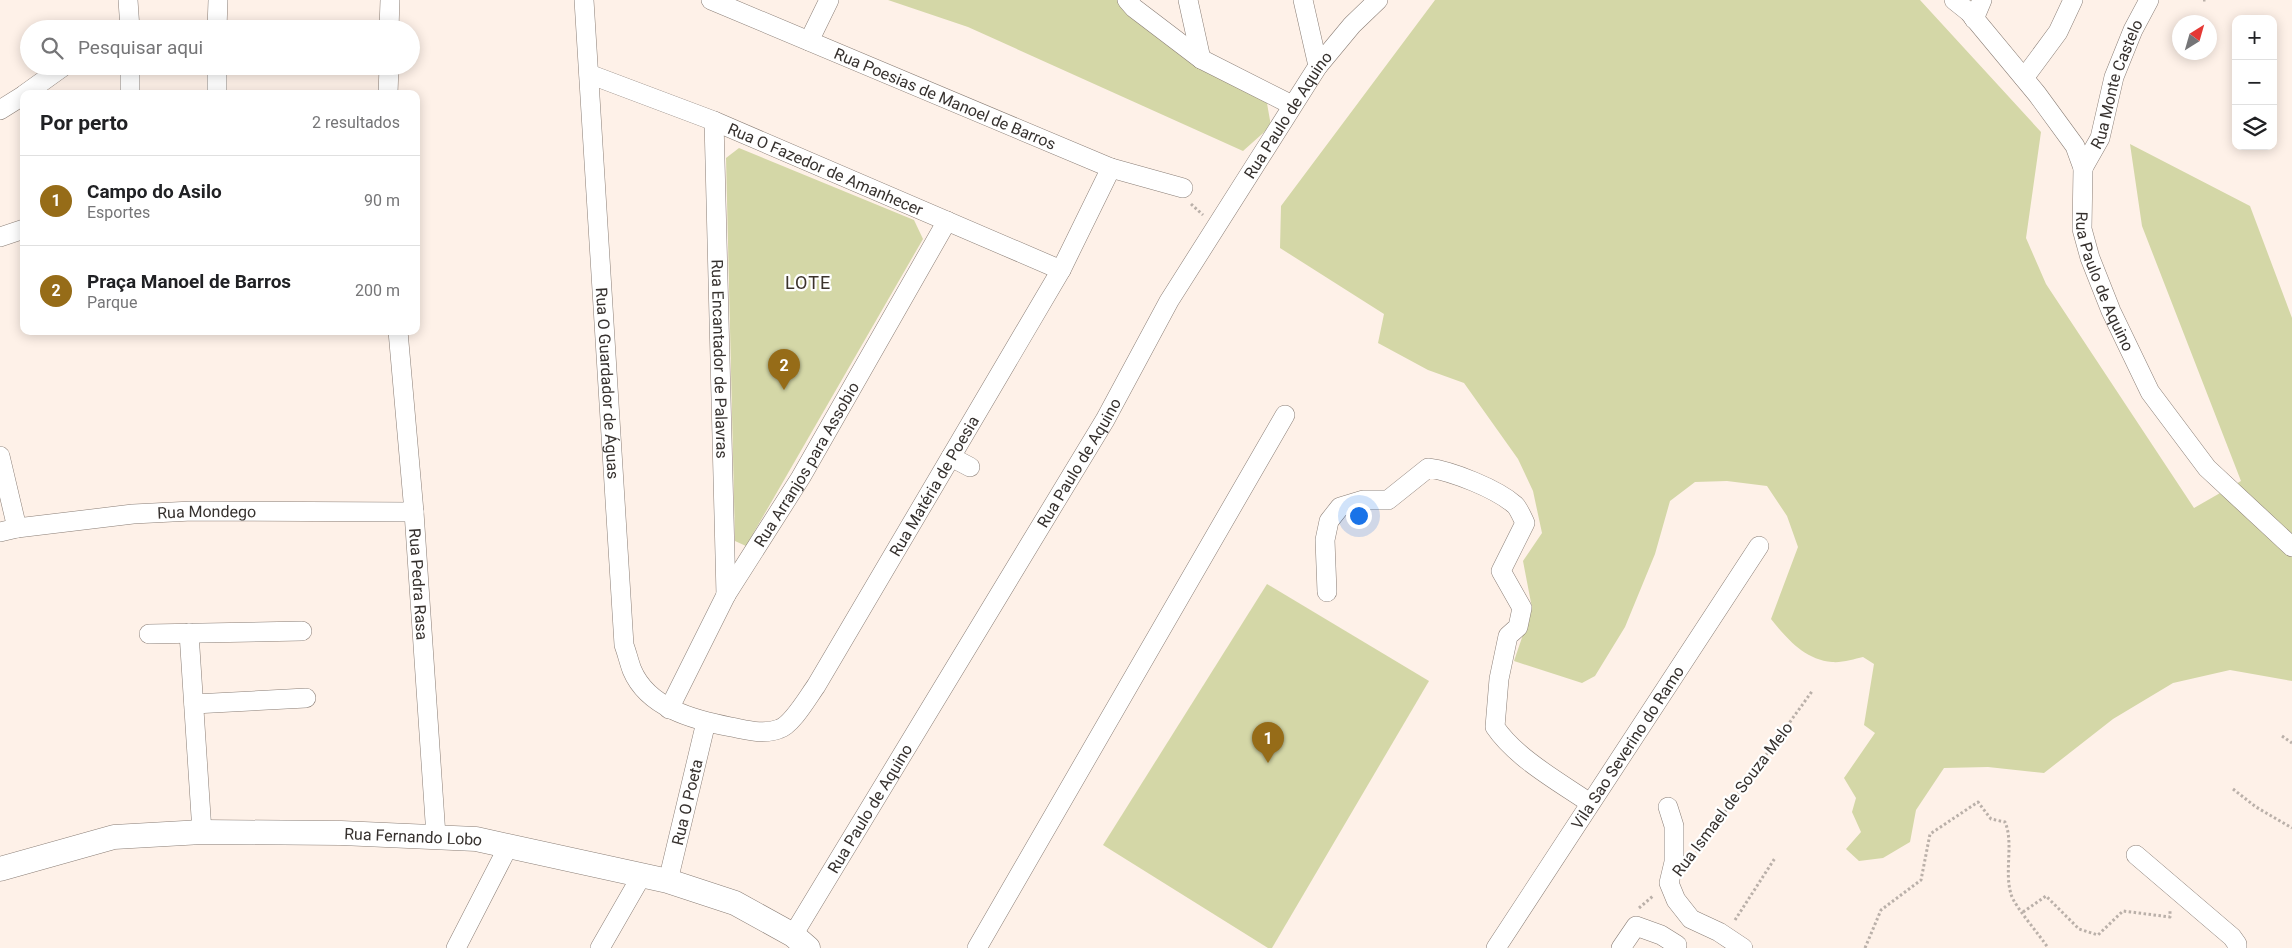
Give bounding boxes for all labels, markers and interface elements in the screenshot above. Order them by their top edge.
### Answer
north arrow [2172,15,2217,60]
map controls [2232,15,2277,150]
button: + [2232,15,2277,60]
street label: Rua Monte Castelo [2087,16,2147,153]
search box [20,20,420,75]
icon: search [38,34,66,62]
text: Pesquisar aqui [78,36,203,59]
street label: Rua Poesias de Manoel de Barros [831,44,1059,154]
street label: Rua Paulo de Aquino [1240,48,1336,182]
button: − [2232,60,2277,105]
button: layers [2232,105,2277,150]
text: Por perto [40,111,128,135]
text: 2 resultados [312,113,400,132]
street label: Rua O Fazedor de Amanhecer [725,119,926,220]
text: Campo do Asilo [87,180,222,203]
text: 1 [51,191,61,210]
text: 90 m [364,191,400,210]
text: Esportes [87,203,150,222]
street label: Rua Paulo de Aquino [2072,211,2138,354]
street label: Rua Encantador de Palavras [708,259,732,459]
text: Praça Manoel de Barros [87,270,291,293]
district label: LOTE [785,272,831,293]
text: 2 [51,281,61,300]
text: 200 m [355,281,400,300]
street label: Rua O Guardador de Águas [592,287,623,480]
text: Parque [87,293,137,312]
pin: 2 [768,349,800,390]
street label: Rua Arranjos para Assobio [750,379,863,550]
street label: Rua Paulo de Aquino [1033,395,1125,531]
street label: Rua Matéria de Poesia [886,412,983,560]
street label: Rua Mondego [157,502,256,523]
your location [1346,503,1372,529]
street label: Rua Pedra Rasa [405,528,432,641]
street label: Vila Sao Severino do Ramo [1568,662,1688,833]
street label: Rua Ismael de Souza Melo [1668,718,1797,880]
pin: 1 [1252,722,1284,763]
street label: Rua Paulo de Aquino [824,741,916,877]
street label: Rua O Poeta [668,757,707,847]
street label: Rua Fernando Lobo [344,824,484,850]

